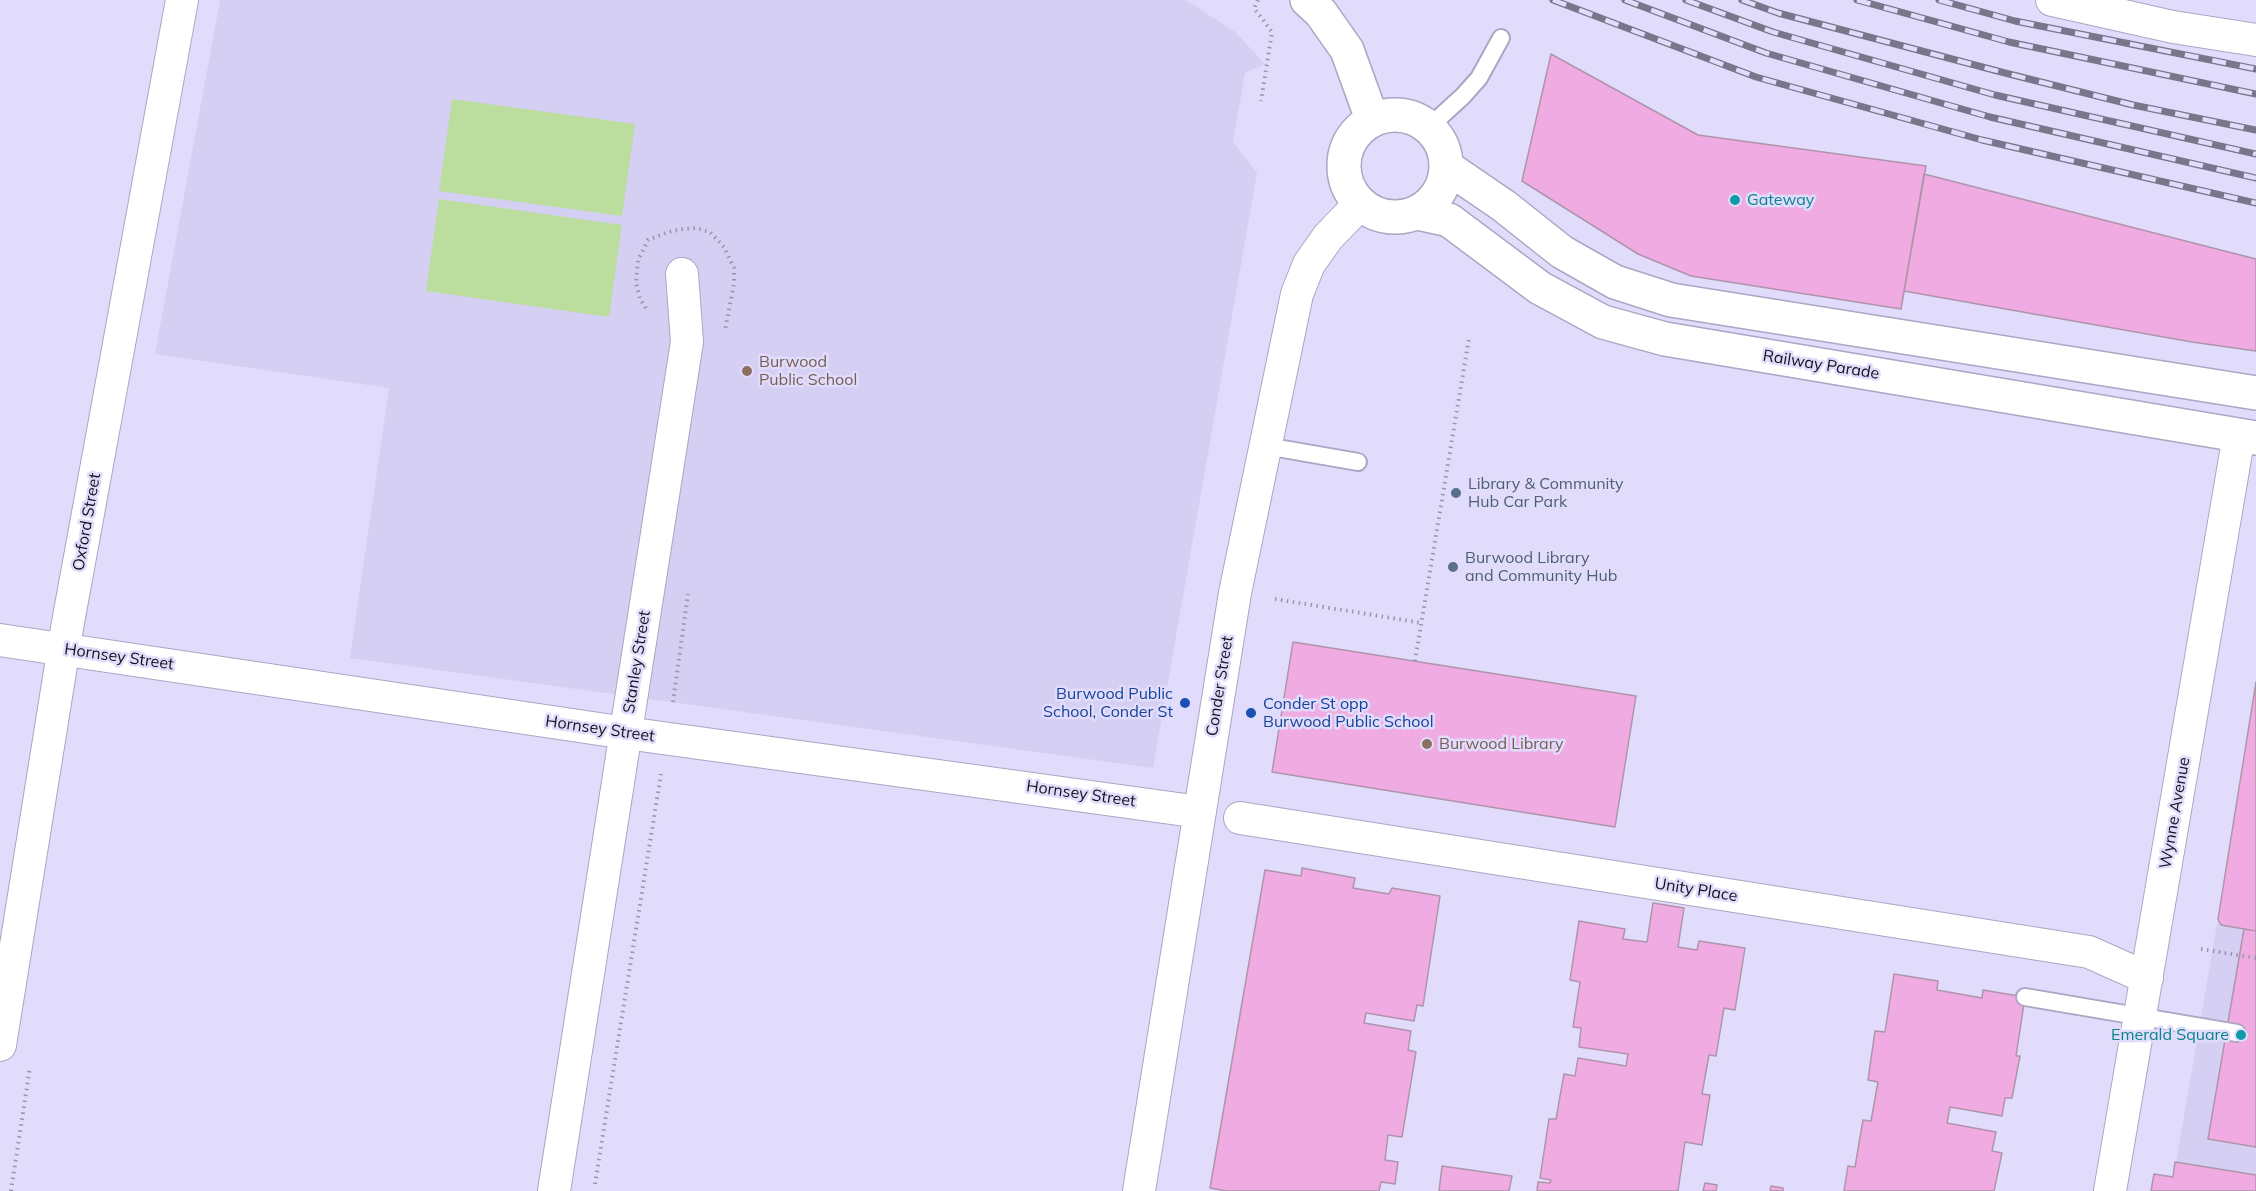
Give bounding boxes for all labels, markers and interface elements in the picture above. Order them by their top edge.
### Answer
place label: Gateway [1747,190,1814,210]
marker: Gateway [1728,193,1742,207]
street label: Railway Parade [1761,346,1881,384]
place label: Burwood Public School [759,352,857,390]
marker: Burwood Public School [740,364,754,378]
street label: Oxford Street [69,472,105,572]
place label: Library & Community Hub Car Park [1468,474,1624,512]
marker: Library & Community Hub Car Park [1449,486,1463,500]
place label: Burwood Library and Community Hub [1465,548,1617,586]
marker: Burwood Library and Community Hub [1446,560,1460,574]
street label: Stanley Street [619,609,655,715]
street label: Conder Street [1203,634,1237,738]
street label: Hornsey Street [63,640,175,674]
place label: Burwood Public School, Conder St [1043,684,1173,722]
place label: Conder St opp Burwood Public School [1263,694,1433,732]
marker: Burwood Public School, Conder St [1178,696,1192,710]
marker: Conder St opp Burwood Public School [1244,706,1258,720]
street label: Hornsey Street [544,712,656,746]
place label: Burwood Library [1439,734,1563,754]
marker: Burwood Library [1420,737,1434,751]
street label: Wynne Avenue [2156,756,2194,870]
street label: Hornsey Street [1025,777,1137,811]
street label: Unity Place [1653,874,1739,906]
place label: Emerald Square [2111,1025,2229,1045]
marker: Emerald Square [2234,1028,2248,1042]

